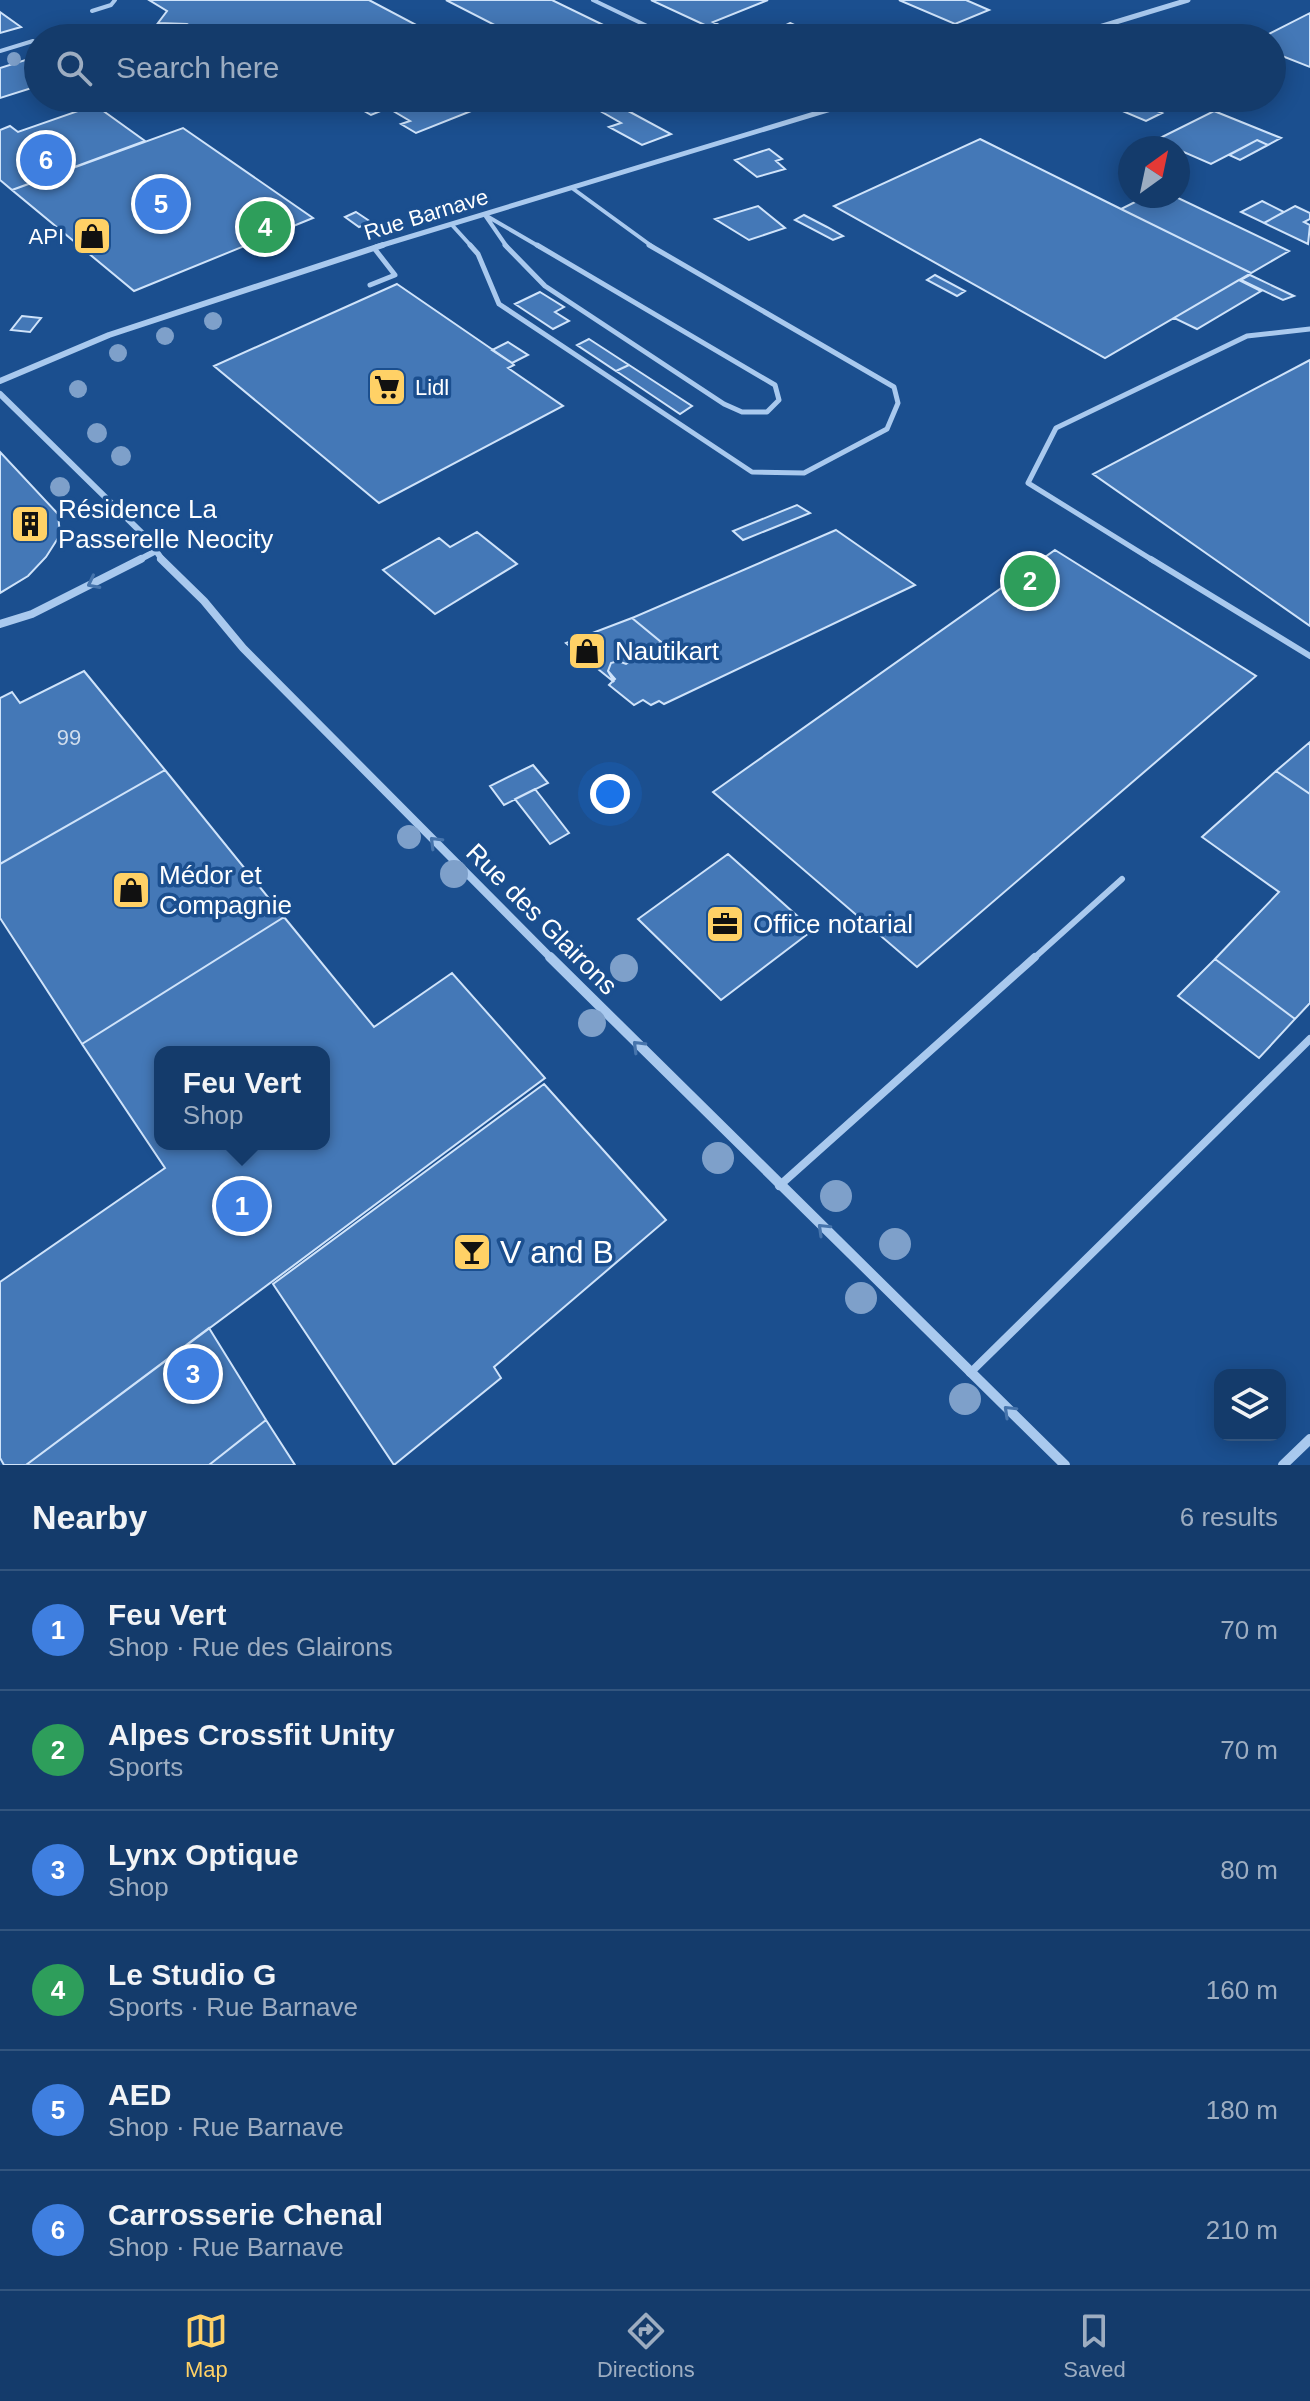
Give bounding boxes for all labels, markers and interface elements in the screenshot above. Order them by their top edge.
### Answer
search box [24,24,1286,112]
icon: search [52,46,96,90]
text: Search here [116,51,279,84]
pin: 6 [20,130,72,190]
north arrow [1118,136,1190,208]
pin: 5 [135,174,187,234]
street label: Rue Barnave [361,184,491,245]
pin: 4 [239,197,291,257]
shop icon: API [71,215,113,257]
place label: API [29,224,64,249]
supermarket icon: Lidl [366,366,408,408]
place label: Lidl [415,375,449,400]
place label: Résidence La Passerelle Neocity [58,494,273,554]
building icon: Résidence La Passerelle Neocity [9,503,51,545]
pin: 2 [1004,551,1056,611]
one-way arrow [87,574,102,589]
shop icon: Nautikart [566,630,608,672]
place label: Nautikart [615,636,720,666]
house number: 99 [57,725,81,750]
your location [590,774,630,814]
one-way arrow [430,837,444,851]
street label: Rue des Glairons [460,837,624,1001]
place label: Médor et Compagnie [159,860,292,920]
shop icon: Médor et Compagnie [110,869,152,911]
office icon: Office notarial [704,903,746,945]
place label: Office notarial [753,909,913,939]
one-way arrow [633,1041,647,1055]
popup [154,1046,330,1150]
text: Feu Vert [183,1066,301,1099]
text: Shop [183,1100,244,1130]
pin: 1 [216,1176,268,1236]
one-way arrow [818,1224,832,1238]
bar icon: V and B [451,1231,493,1273]
place label: V and B [500,1234,614,1270]
pin: 3 [167,1344,219,1404]
map controls [1214,1369,1286,1441]
button: layers [1214,1369,1286,1441]
one-way arrow [1004,1406,1018,1420]
text: Nearby [32,1498,147,1536]
text: 6 results [1180,1502,1278,1532]
text: Feu Vert [108,1598,226,1631]
text: 1 [51,1615,65,1645]
text: 70 m [1220,1615,1278,1645]
text: Shop · Rue des Glairons [108,1632,393,1662]
text: Alpes Crossfit Unity [108,1718,395,1751]
text: 2 [51,1735,65,1765]
text: 70 m [1220,1735,1278,1765]
text: Sports [108,1752,183,1782]
text: Lynx Optique [108,1838,299,1871]
text: 3 [51,1855,65,1885]
text: 80 m [1220,1855,1278,1885]
text: Shop [108,1872,169,1902]
text: Le Studio G [108,1958,276,1991]
text: 4 [51,1975,65,2005]
text: 160 m [1206,1975,1278,2005]
text: Sports · Rue Barnave [108,1992,358,2022]
text: AED [108,2078,171,2111]
text: 5 [51,2095,65,2125]
text: 180 m [1206,2095,1278,2125]
text: Shop · Rue Barnave [108,2112,344,2142]
text: Carrosserie Chenal [108,2198,383,2231]
text: 6 [51,2215,65,2245]
text: 210 m [1206,2215,1278,2245]
text: Shop · Rue Barnave [108,2232,344,2262]
tab: Map [184,2309,228,2383]
tab: Directions [597,2309,695,2383]
tab: Saved [1063,2309,1126,2383]

